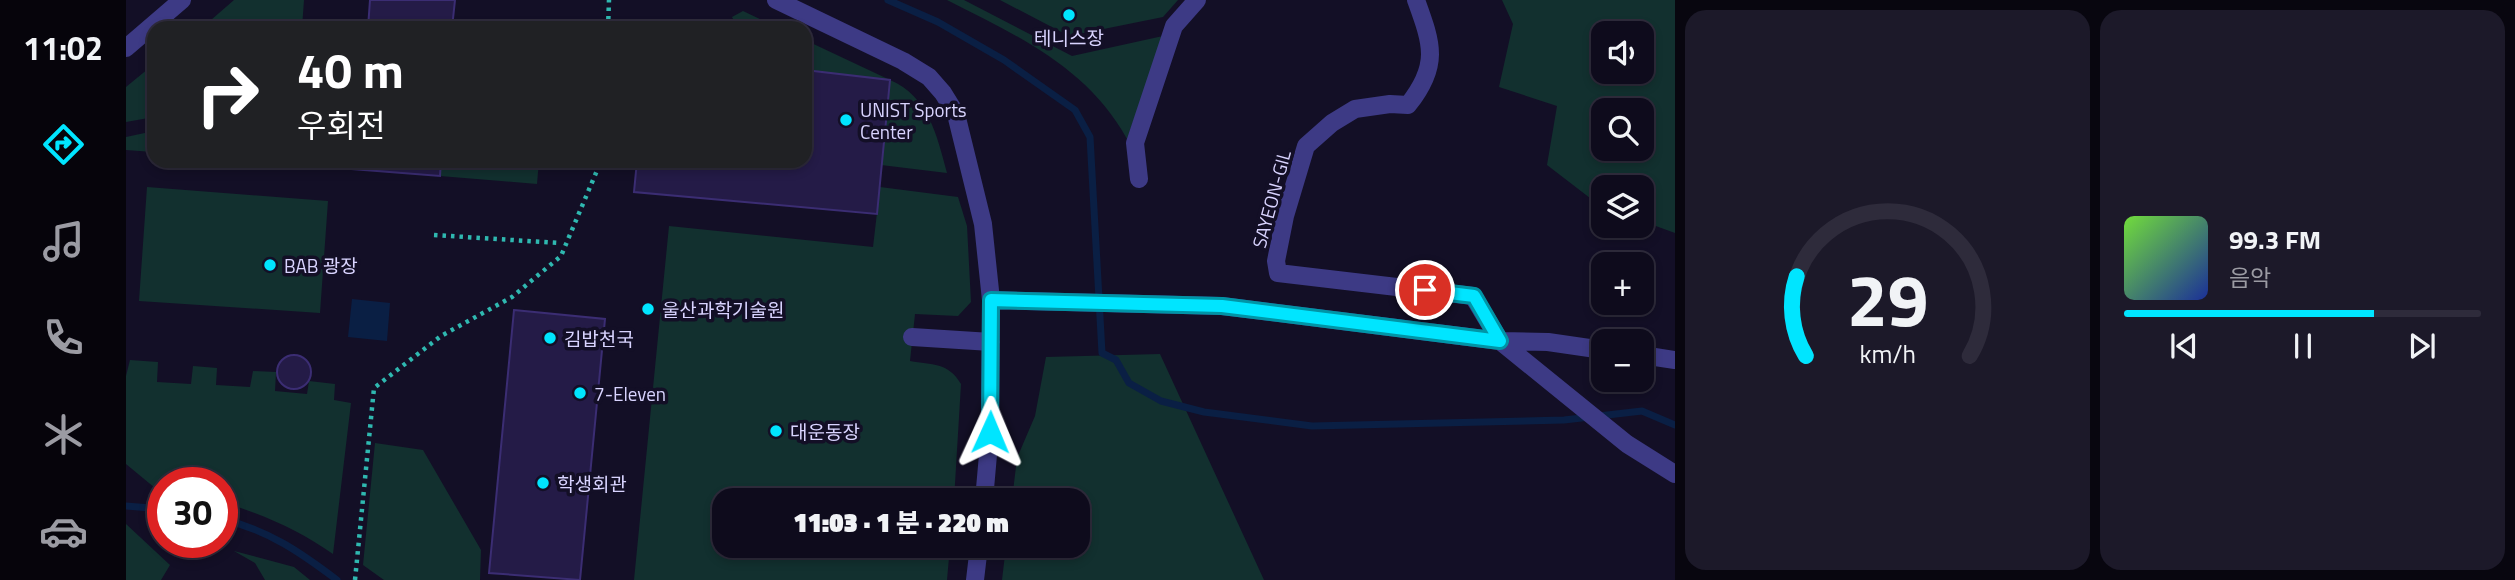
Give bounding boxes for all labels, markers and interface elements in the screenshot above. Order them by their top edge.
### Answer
marker: 테니스장 [1061,7,1077,23]
map controls [1591,21,1654,392]
button: sound [1591,21,1654,84]
place label: 테니스장 [1034,23,1104,52]
text: 11:02 [23,24,103,72]
text: 40 m [297,32,404,107]
icon: right [182,49,273,140]
place label: UNIST Sports Center [860,95,967,146]
button: search [1591,98,1654,161]
text: 우회전 [297,101,385,149]
marker: UNIST Sports Center [838,112,854,128]
icon: directions [39,120,88,169]
street label: SAYEON-GIL [1244,147,1298,251]
button: layers [1591,175,1654,238]
icon: music [39,217,88,266]
text: 99.3 FM [2229,220,2321,259]
text: 29 [1847,244,1928,354]
place label: BAB 광장 [284,251,358,280]
button: + [1591,252,1654,315]
marker: BAB 광장 [262,257,278,273]
pin [1395,260,1455,320]
text: 음악 [2229,260,2271,295]
icon: arrive [1406,271,1444,309]
place label: 울산과학기술원 [662,295,784,324]
marker: 울산과학기술원 [640,301,656,317]
icon: phone [39,313,88,362]
place label: 김밥천국 [564,324,634,353]
icon: previous [2165,327,2203,365]
icon: pause [2284,327,2322,365]
icon: next [2403,327,2441,365]
button: − [1591,329,1654,392]
marker: 김밥천국 [542,330,558,346]
text: km/h [1859,335,1916,373]
place label: 7-Eleven [594,379,666,408]
marker: 7-Eleven [572,385,588,401]
position arrow [953,395,1027,469]
icon: climate [39,410,88,459]
place label: 대운동장 [790,417,860,446]
marker: 대운동장 [768,423,784,439]
speed limit sign: 30 [147,467,238,558]
place label: 학생회관 [557,469,627,498]
marker: 학생회관 [535,475,551,491]
text: 11:03 · 1 분 · 220 m [793,503,1009,542]
icon: car [39,507,88,556]

